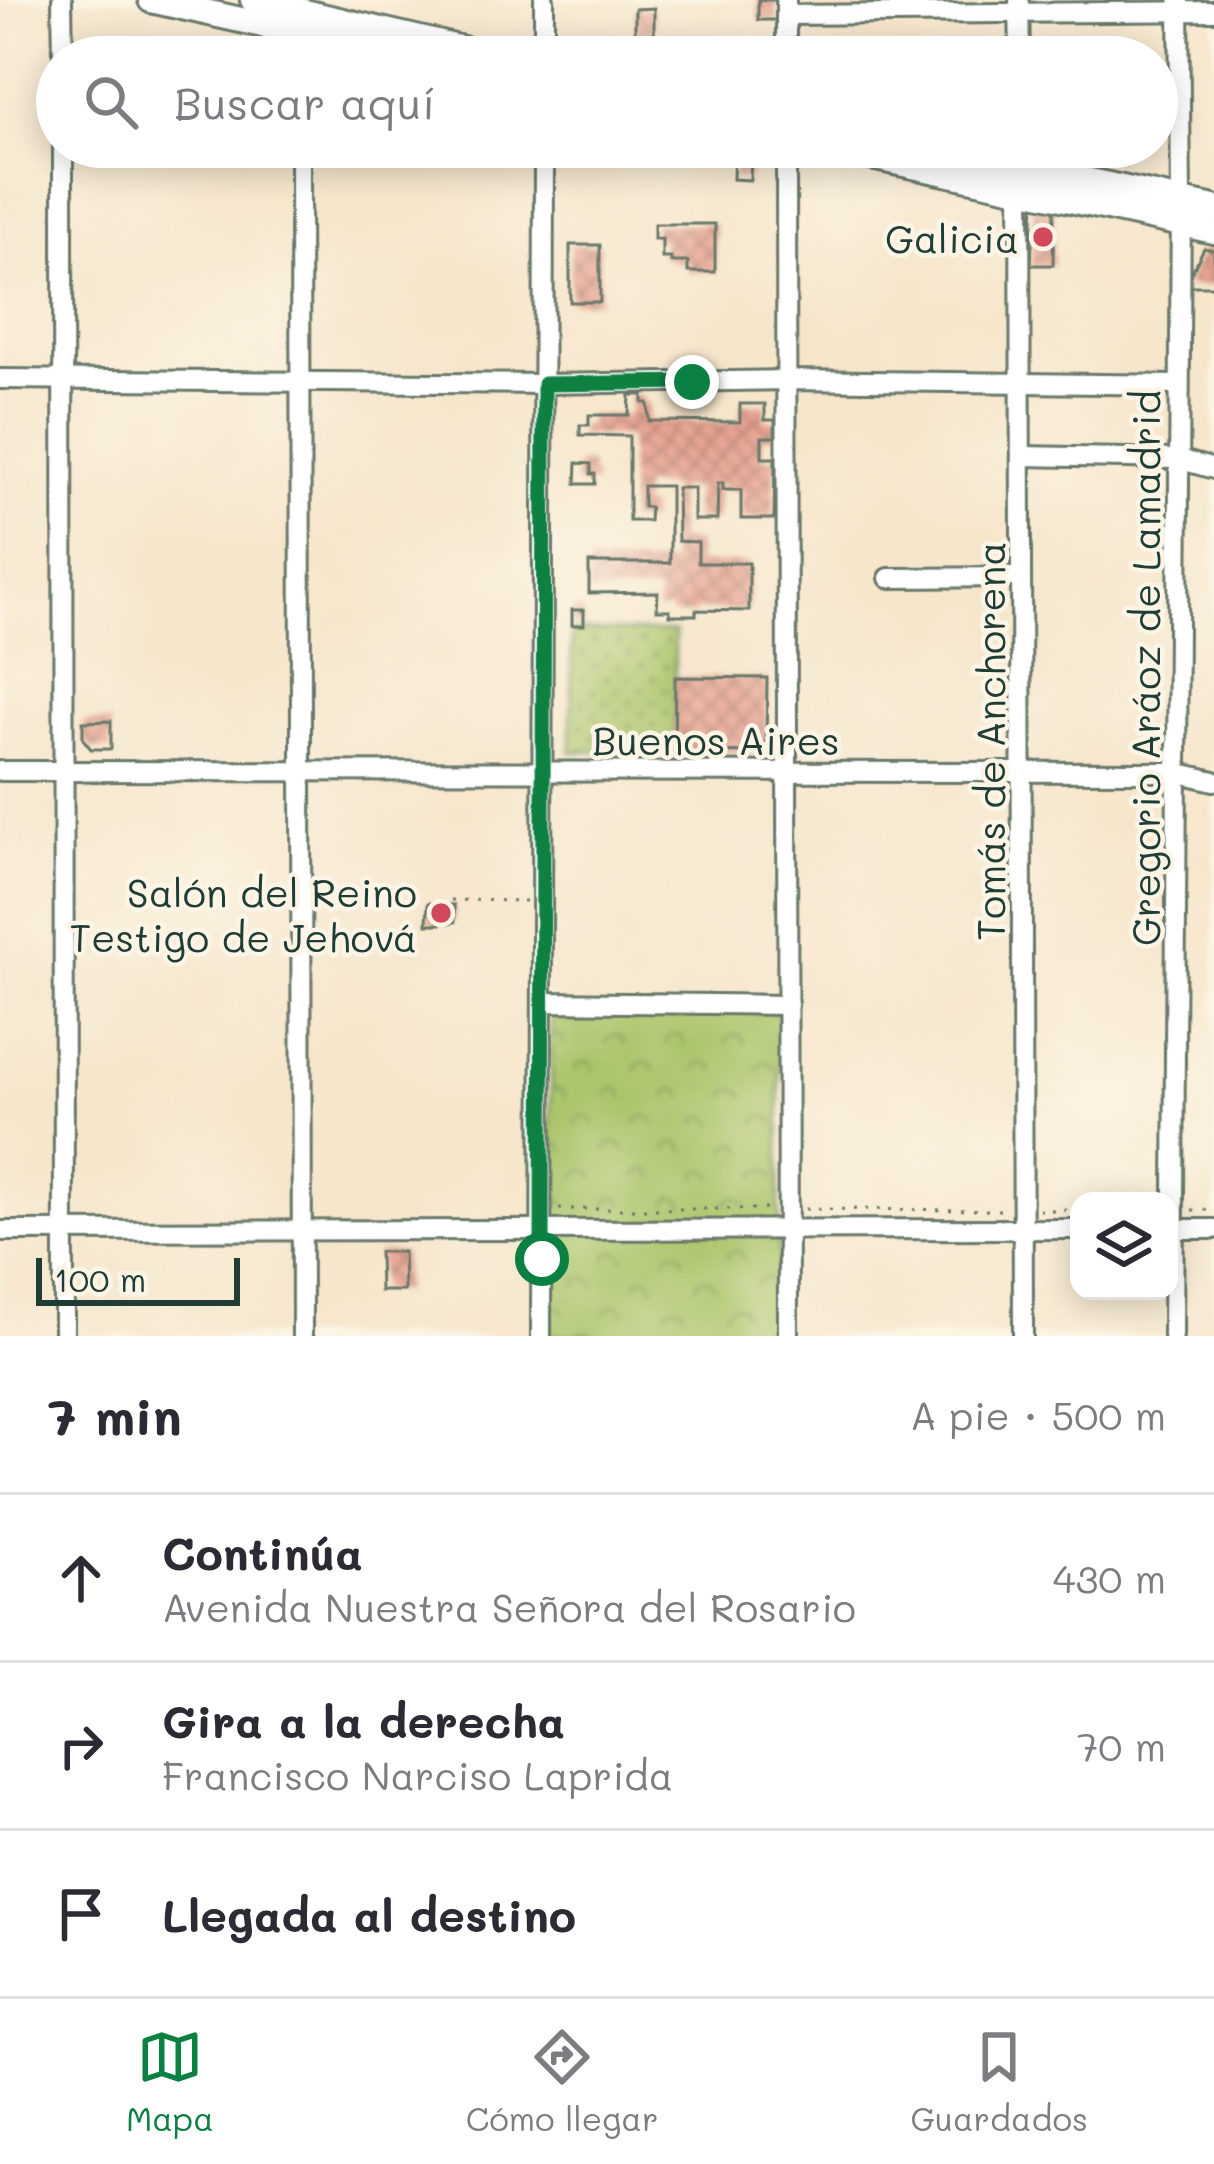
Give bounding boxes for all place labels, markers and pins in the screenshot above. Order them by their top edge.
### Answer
place label: Galicia [885,212,1019,263]
marker: Galicia [1030,224,1056,250]
place label: Salón del Reino Testigo de Jehová [69,866,417,963]
marker: Salón del Reino Testigo de Jehová [428,900,454,926]

